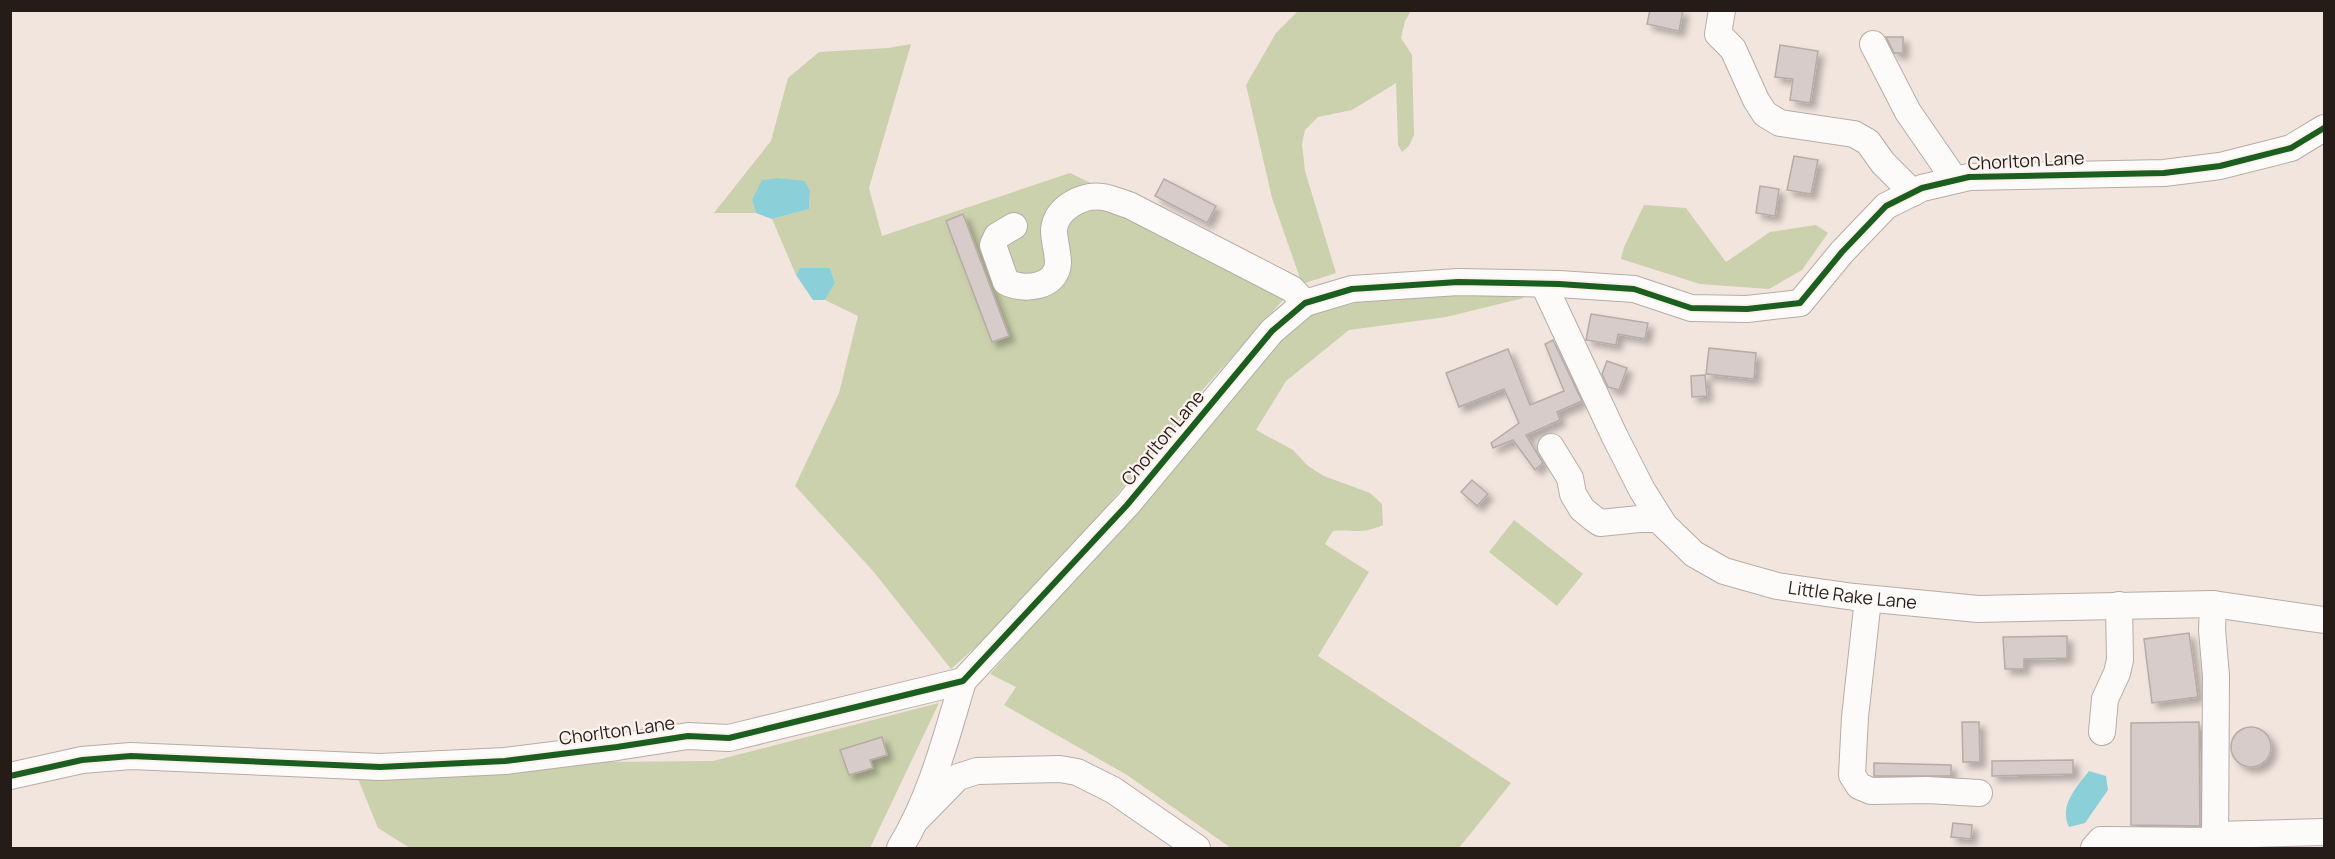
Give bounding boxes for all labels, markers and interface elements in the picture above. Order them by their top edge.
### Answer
street label: Chorlton Lane [1967,145,2085,175]
street label: Chorlton Lane [1115,385,1209,490]
street label: Little Rake Lane [1787,575,1918,614]
street label: Chorlton Lane [557,710,676,750]

